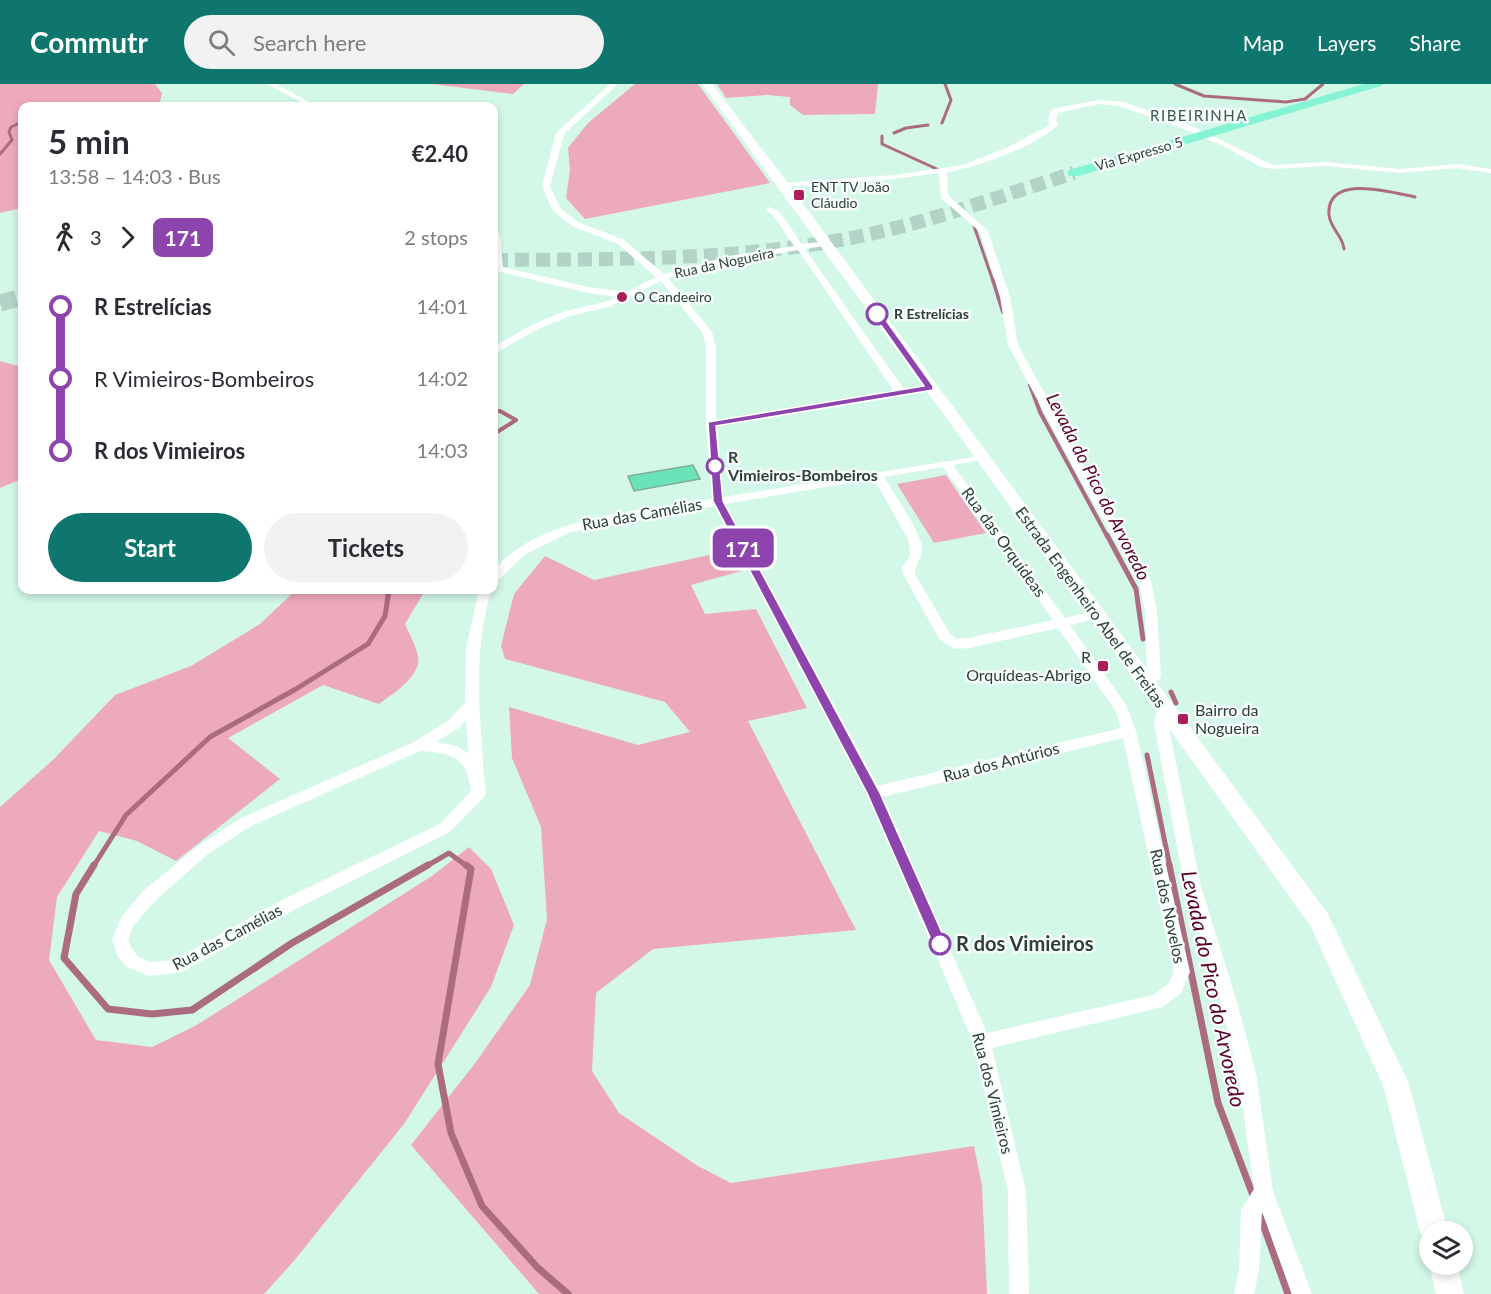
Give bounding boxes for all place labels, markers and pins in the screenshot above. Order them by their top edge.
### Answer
place label: ENT TV João Cláudio [811,178,890,211]
marker: ENT TV João Cláudio [792,188,806,202]
place label: O Candeeiro [634,288,712,305]
marker: O Candeeiro [615,290,629,304]
marker: R Estrelícias [866,303,888,325]
place label: R Estrelícias [894,305,969,322]
place label: R Vimieiros-Bombeiros [727,447,878,484]
marker: R Vimieiros-Bombeiros [706,457,724,475]
place label: R Orquídeas-Abrigo [966,647,1091,684]
marker: R Orquídeas-Abrigo [1096,659,1110,673]
place label: Bairro da Nogueira [1195,700,1259,737]
marker: Bairro da Nogueira [1176,712,1190,726]
place label: R dos Vimieiros [956,931,1094,955]
marker: R dos Vimieiros [929,933,951,955]

